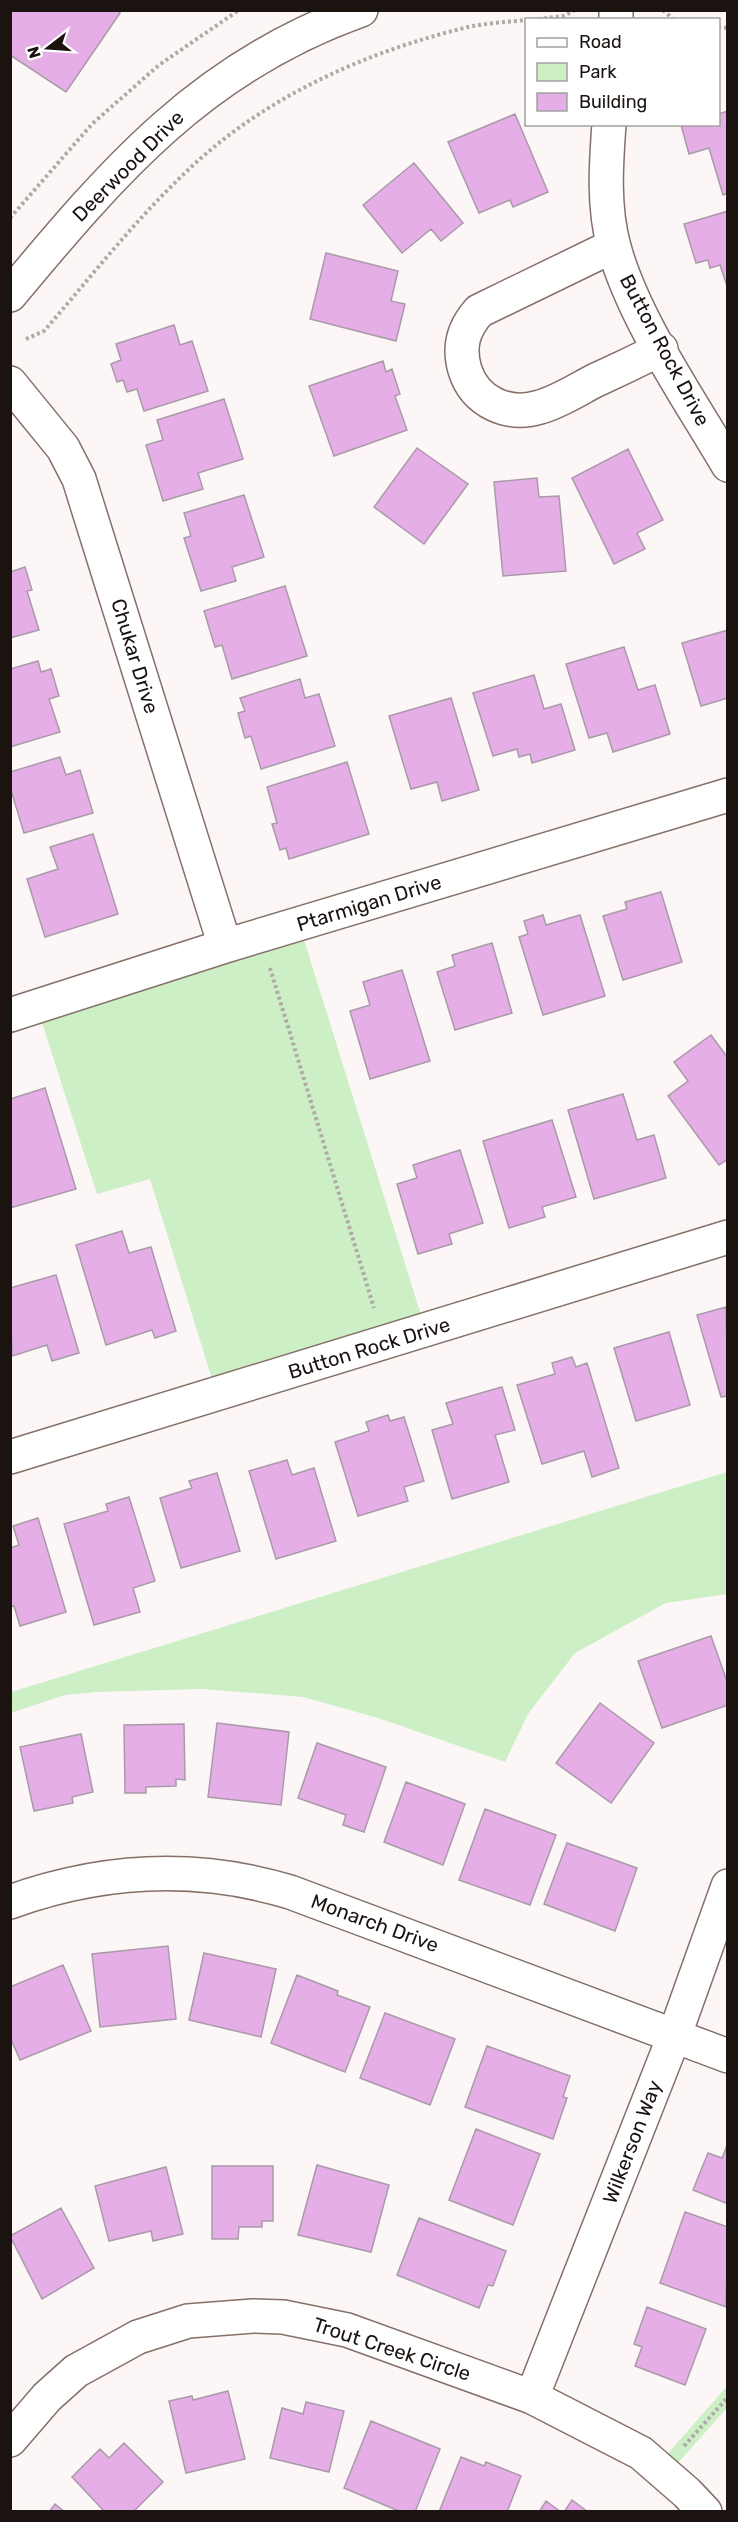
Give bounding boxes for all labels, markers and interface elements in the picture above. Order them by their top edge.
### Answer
north arrow [18,18,78,78]
legend [525,18,720,126]
text: Road [579,31,622,53]
text: N [23,44,45,61]
text: Park [579,61,617,83]
text: Building [579,91,647,113]
street label: Deerwood Drive [67,105,189,227]
street label: Button Rock Drive [615,270,715,430]
street label: Chukar Drive [106,596,164,716]
street label: Ptarmigan Drive [294,870,444,936]
street label: Button Rock Drive [285,1312,453,1384]
street label: Monarch Drive [308,1889,442,1957]
street label: Wilkerson Way [597,2077,667,2207]
street label: Trout Creek Circle [310,2312,474,2386]

